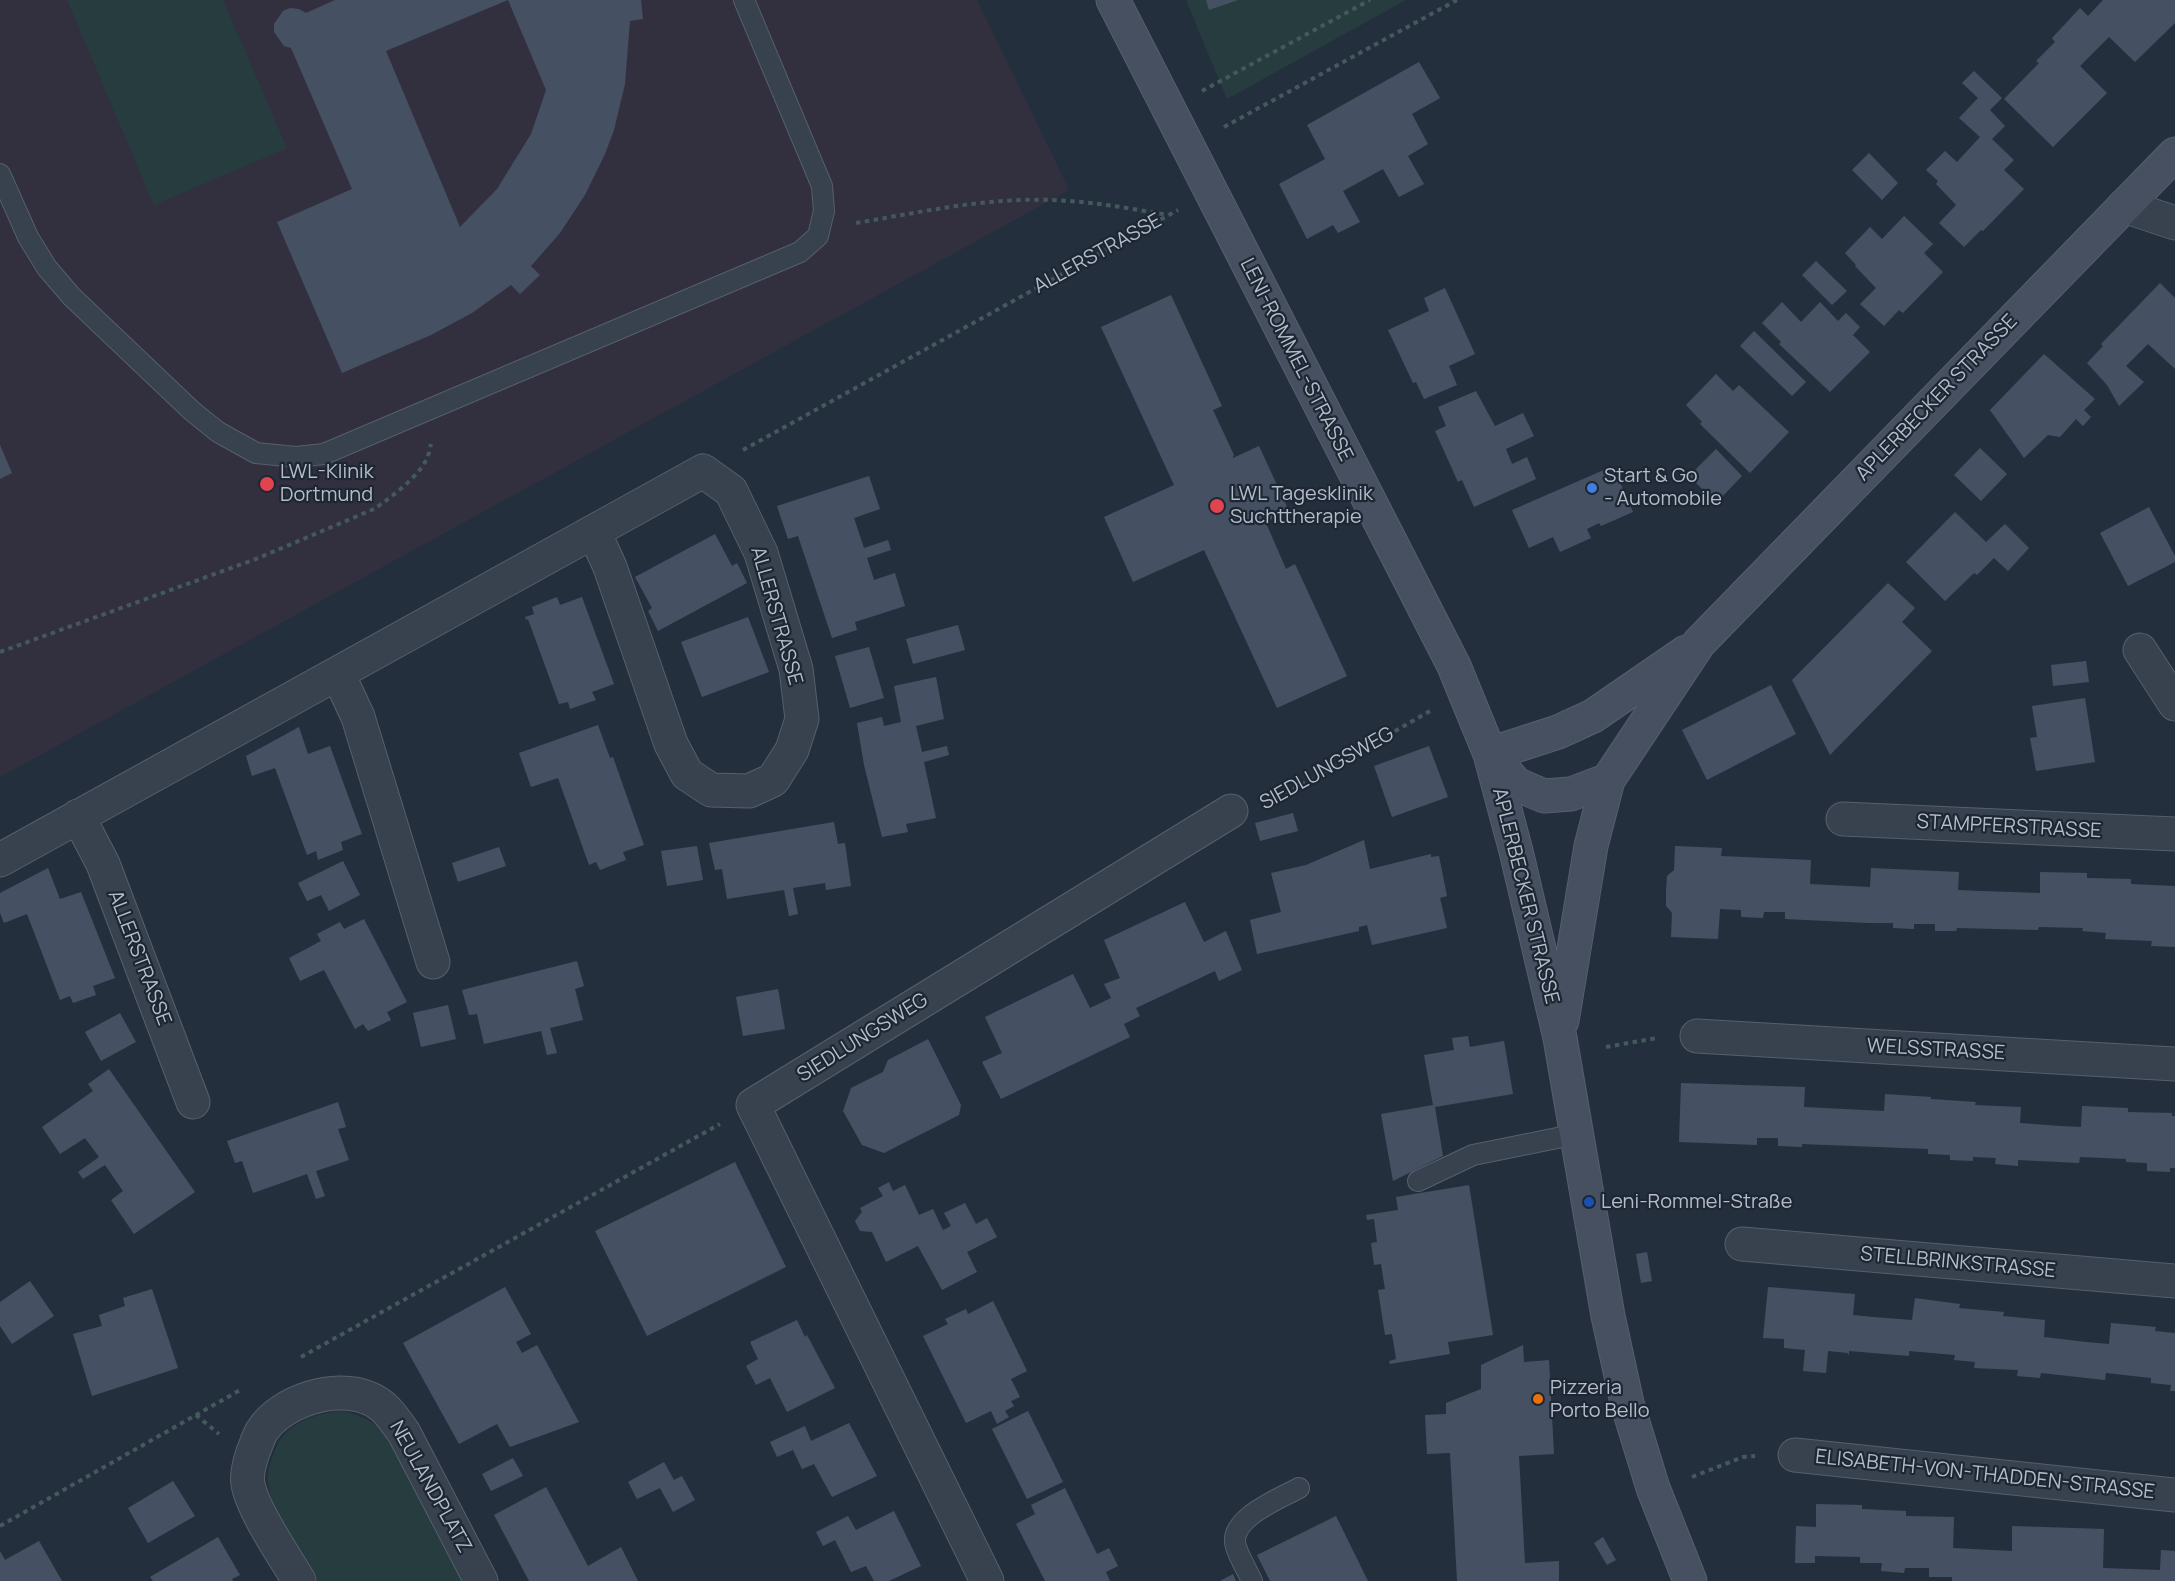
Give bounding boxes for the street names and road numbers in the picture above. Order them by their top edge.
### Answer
street label: ALLERSTRASSE [1030,209,1166,299]
street label: LENI-ROMMEL-STRASSE [1234,255,1358,465]
street label: APLERBECKER STRASSE [1851,310,2023,486]
street label: ALLERSTRASSE [745,544,807,688]
street label: SIEDLUNGSWEG [1256,722,1398,816]
street label: APLERBECKER STRASSE [1487,785,1563,1007]
street label: STAMPFERSTRASSE [1916,810,2102,844]
street label: ALLERSTRASSE [102,887,176,1029]
street label: SIEDLUNGSWEG [793,988,933,1088]
street label: WELSSTRASSE [1866,1034,2006,1066]
street label: STELLBRINKSTRASSE [1859,1243,2057,1283]
street label: NEULANDPLATZ [384,1417,476,1557]
street label: ELISABETH-VON-THADDEN-STRASSE [1814,1445,2156,1505]

